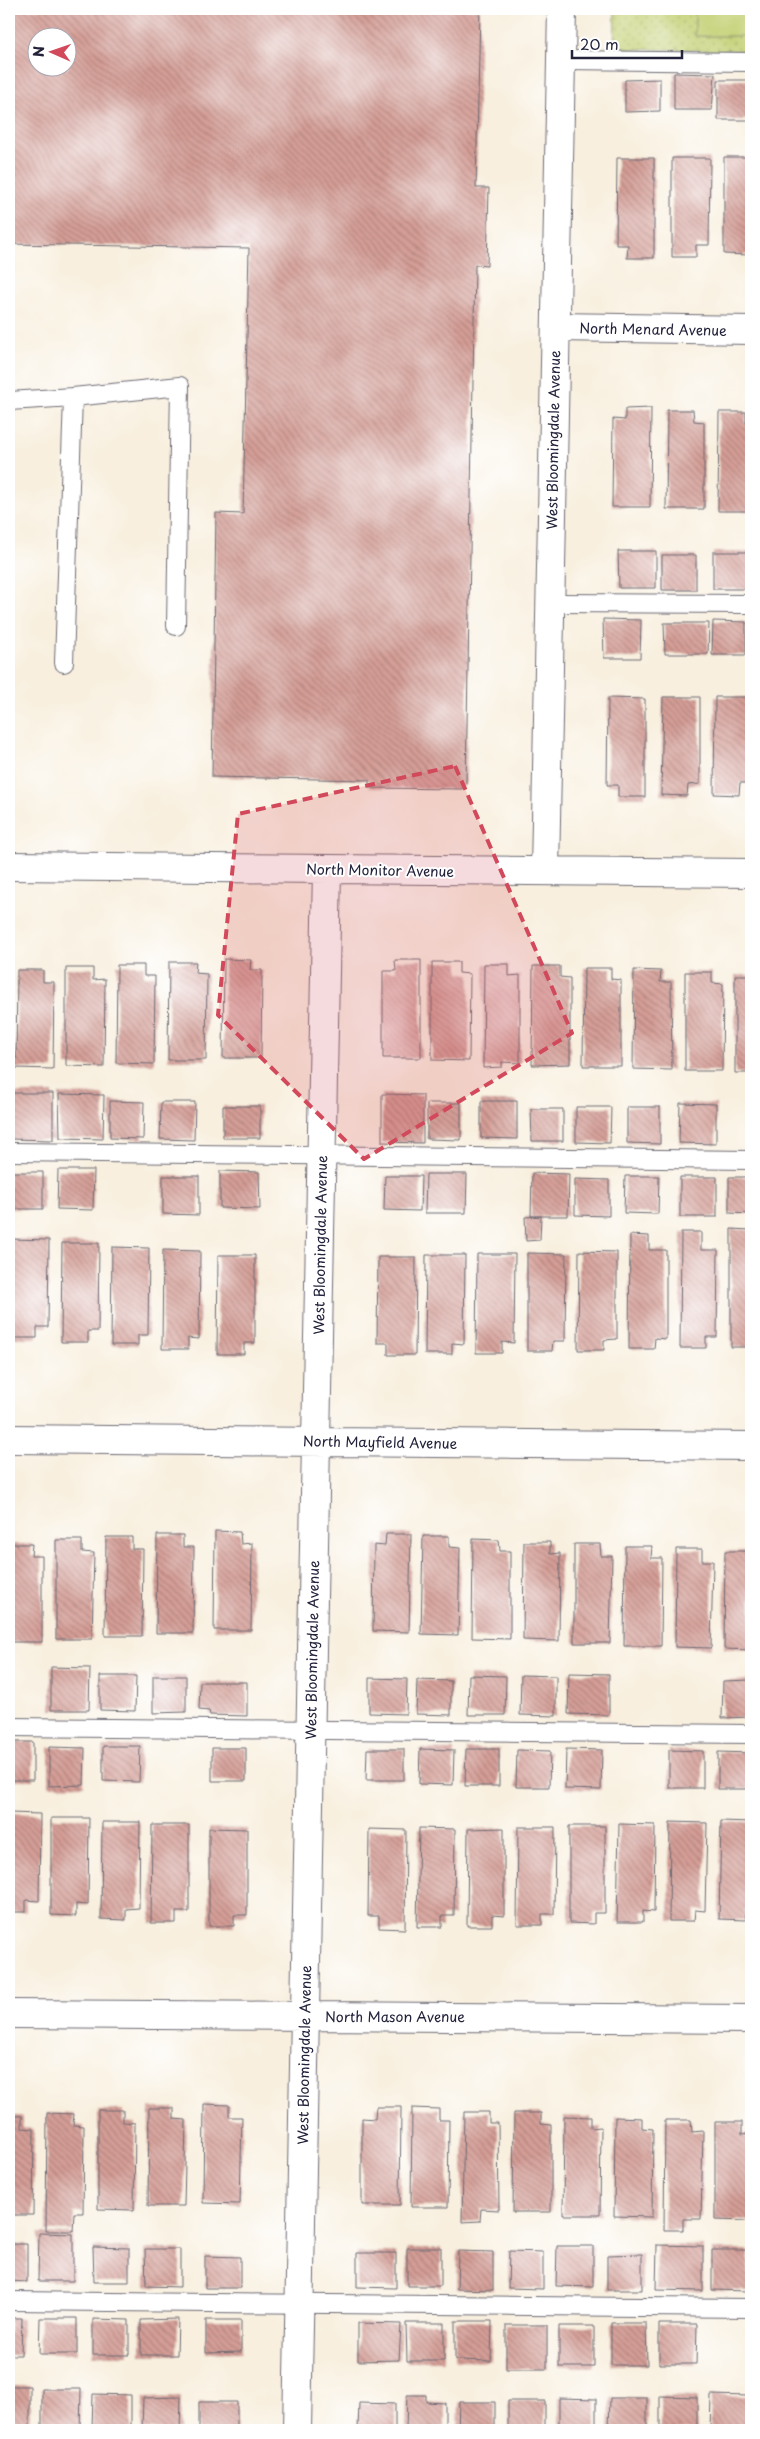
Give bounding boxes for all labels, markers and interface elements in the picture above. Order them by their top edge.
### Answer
north arrow [28,28,78,78]
scale bar [572,28,682,60]
text: 20 m [580,32,619,55]
text: N [28,46,49,57]
street label: North Menard Avenue [579,317,727,341]
street label: West Bloomingdale Avenue [541,350,565,530]
street label: North Monitor Avenue [306,858,455,882]
street label: West Bloomingdale Avenue [308,1155,332,1335]
street label: North Mayfield Avenue [303,1430,458,1454]
street label: West Bloomingdale Avenue [300,1560,324,1740]
street label: West Bloomingdale Avenue [292,1965,316,2145]
street label: North Mason Avenue [325,2006,465,2027]

